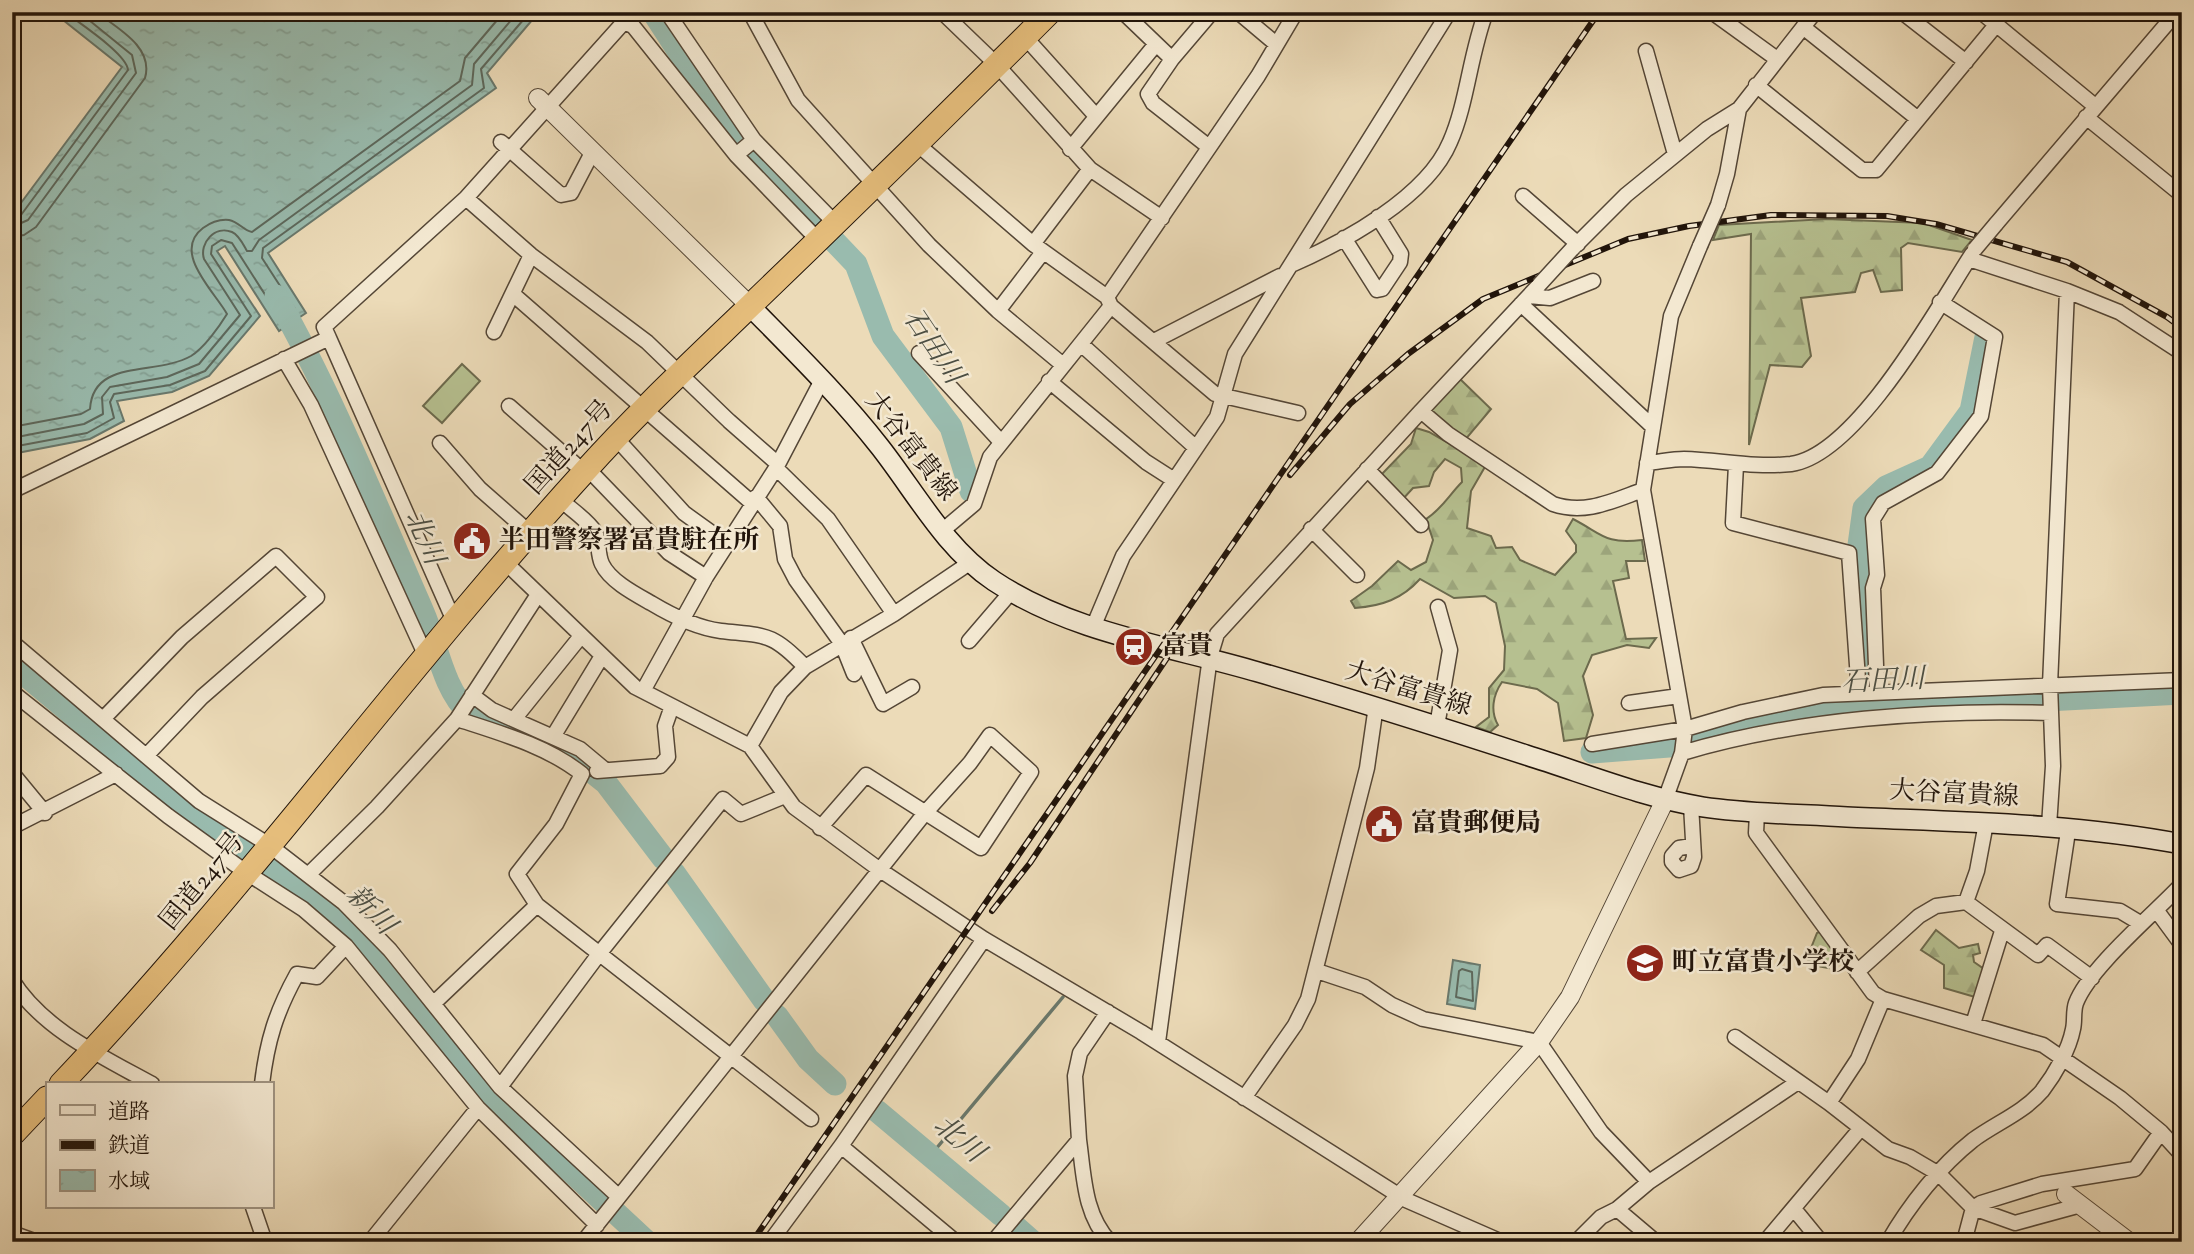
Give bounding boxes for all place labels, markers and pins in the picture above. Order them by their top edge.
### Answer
public building icon: 半田警察署冨貴駐在所 [451,520,493,562]
place label: 半田警察署冨貴駐在所 [499,523,759,560]
station icon: 富貴 [1113,626,1155,668]
place label: 富貴 [1161,629,1213,666]
public building icon: 富貴郵便局 [1363,803,1405,845]
place label: 富貴郵便局 [1411,806,1541,843]
school or university icon: 町立富貴小学校 [1624,942,1666,984]
place label: 町立富貴小学校 [1672,945,1854,982]

